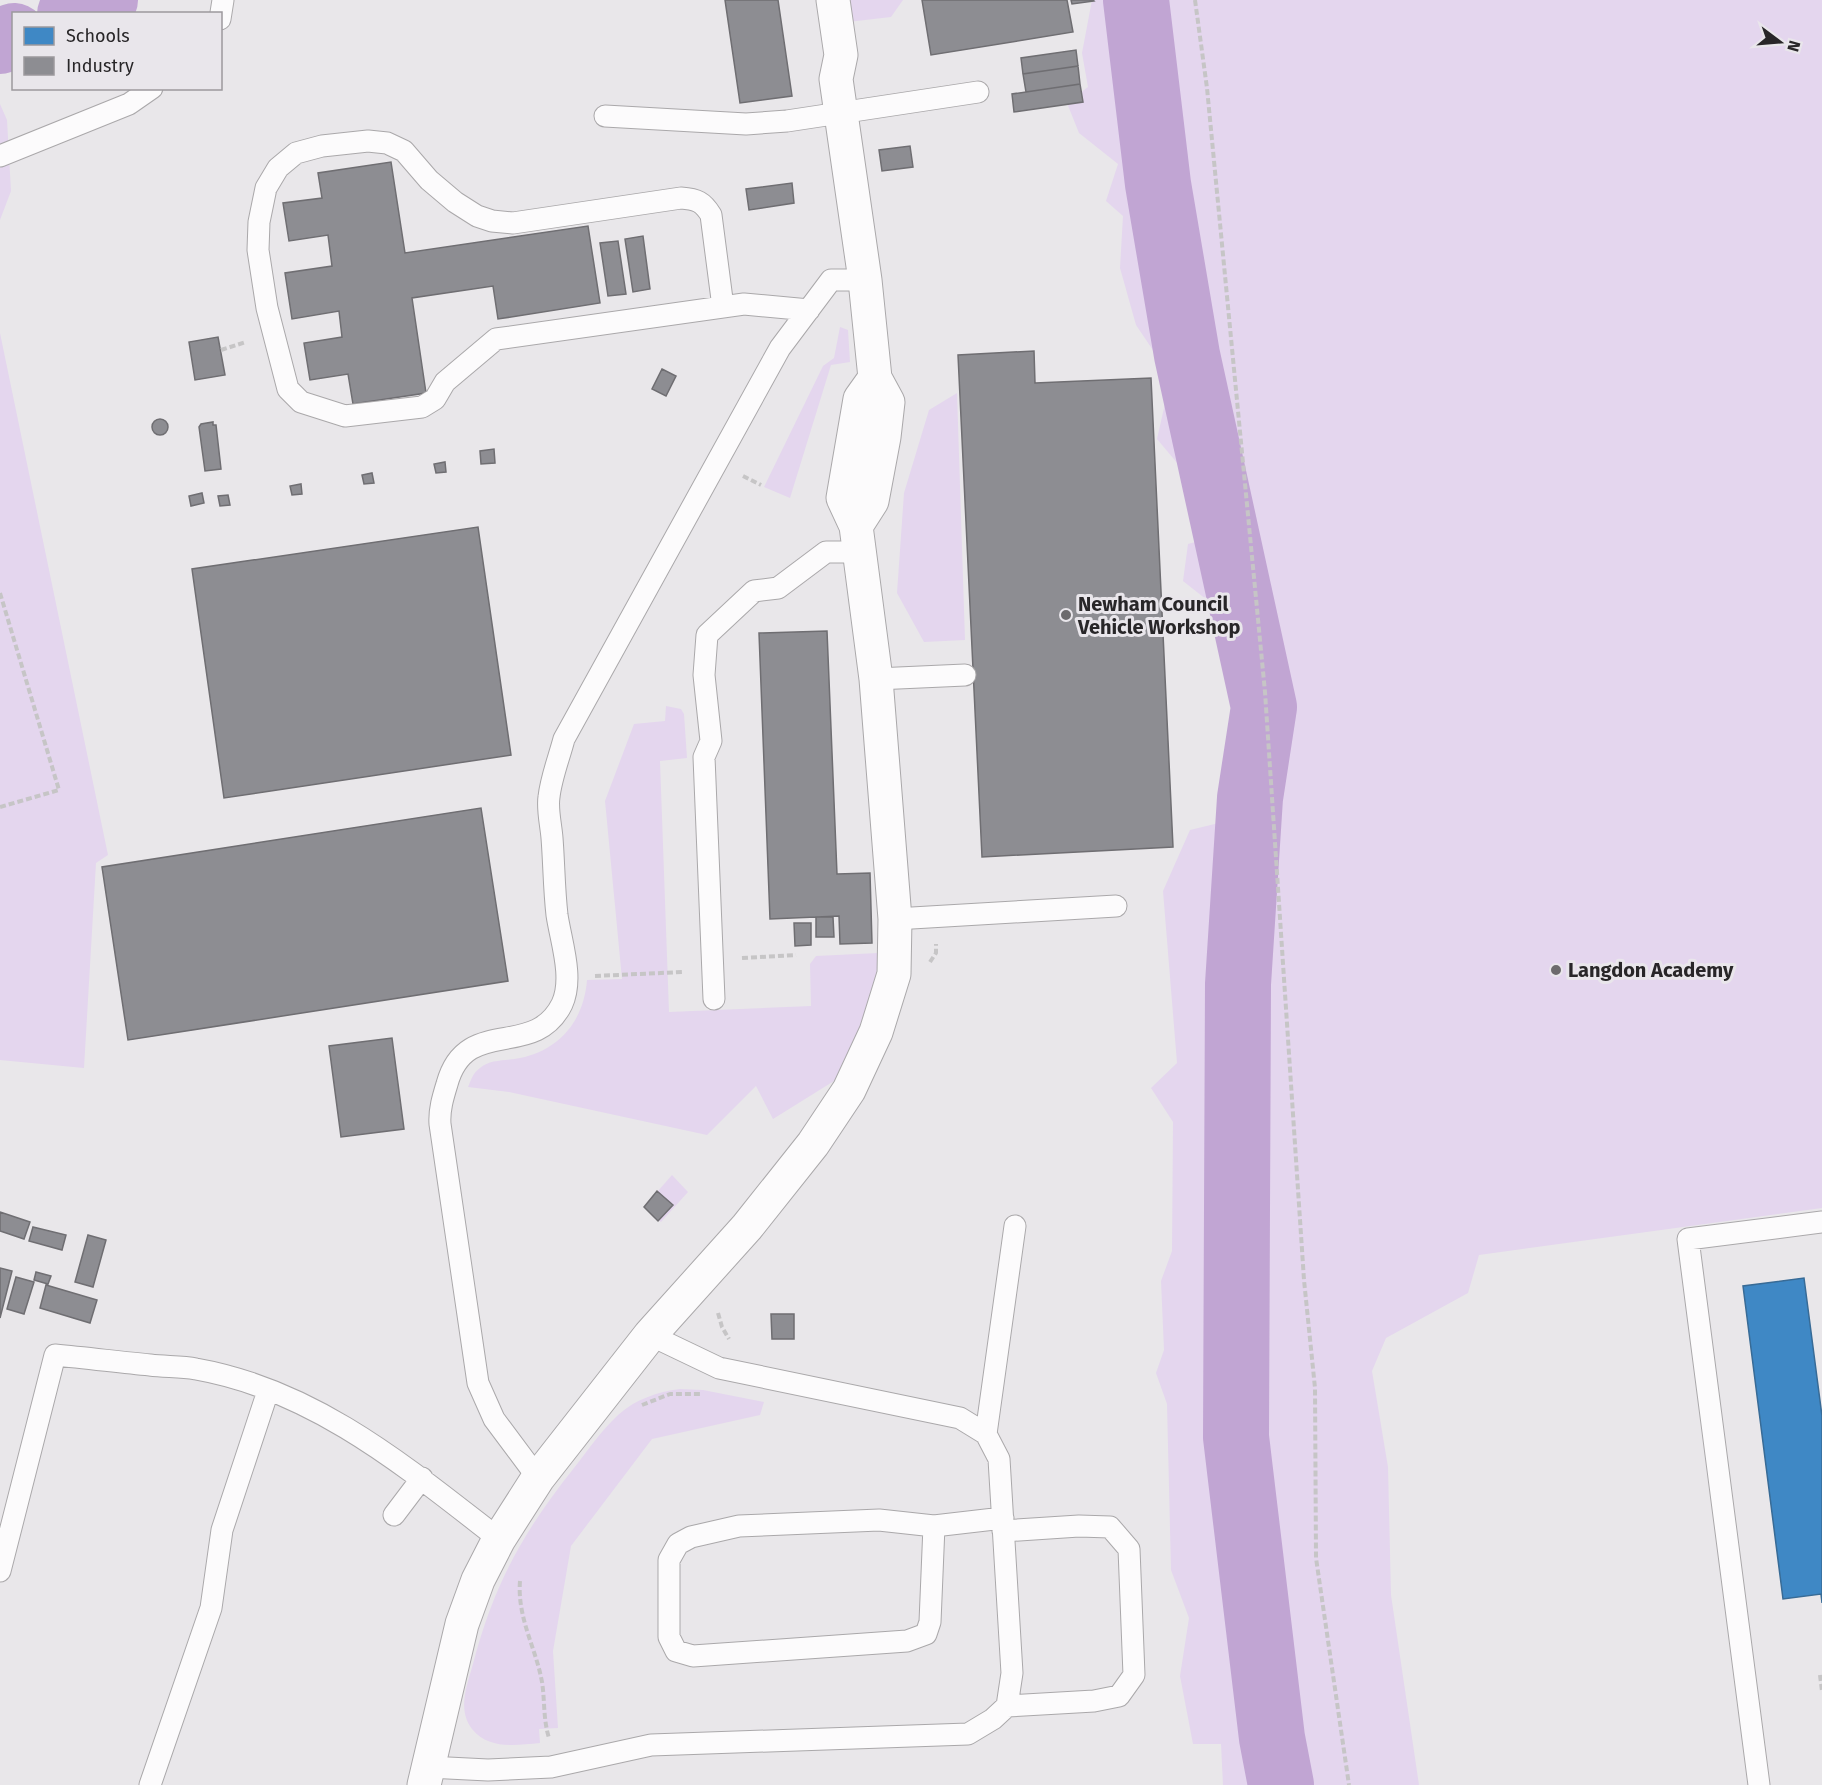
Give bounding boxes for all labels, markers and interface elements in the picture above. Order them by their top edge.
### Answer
legend [12,12,222,90]
north arrow [1750,12,1810,72]
text: Schools [66,25,130,47]
text: N [1783,38,1805,54]
text: Industry [66,55,134,77]
place label: Newham Council Vehicle Workshop [1077,592,1241,639]
marker: Newham Council Vehicle Workshop [1059,608,1073,622]
place label: Langdon Academy [1568,958,1734,982]
marker: Langdon Academy [1549,963,1563,977]

